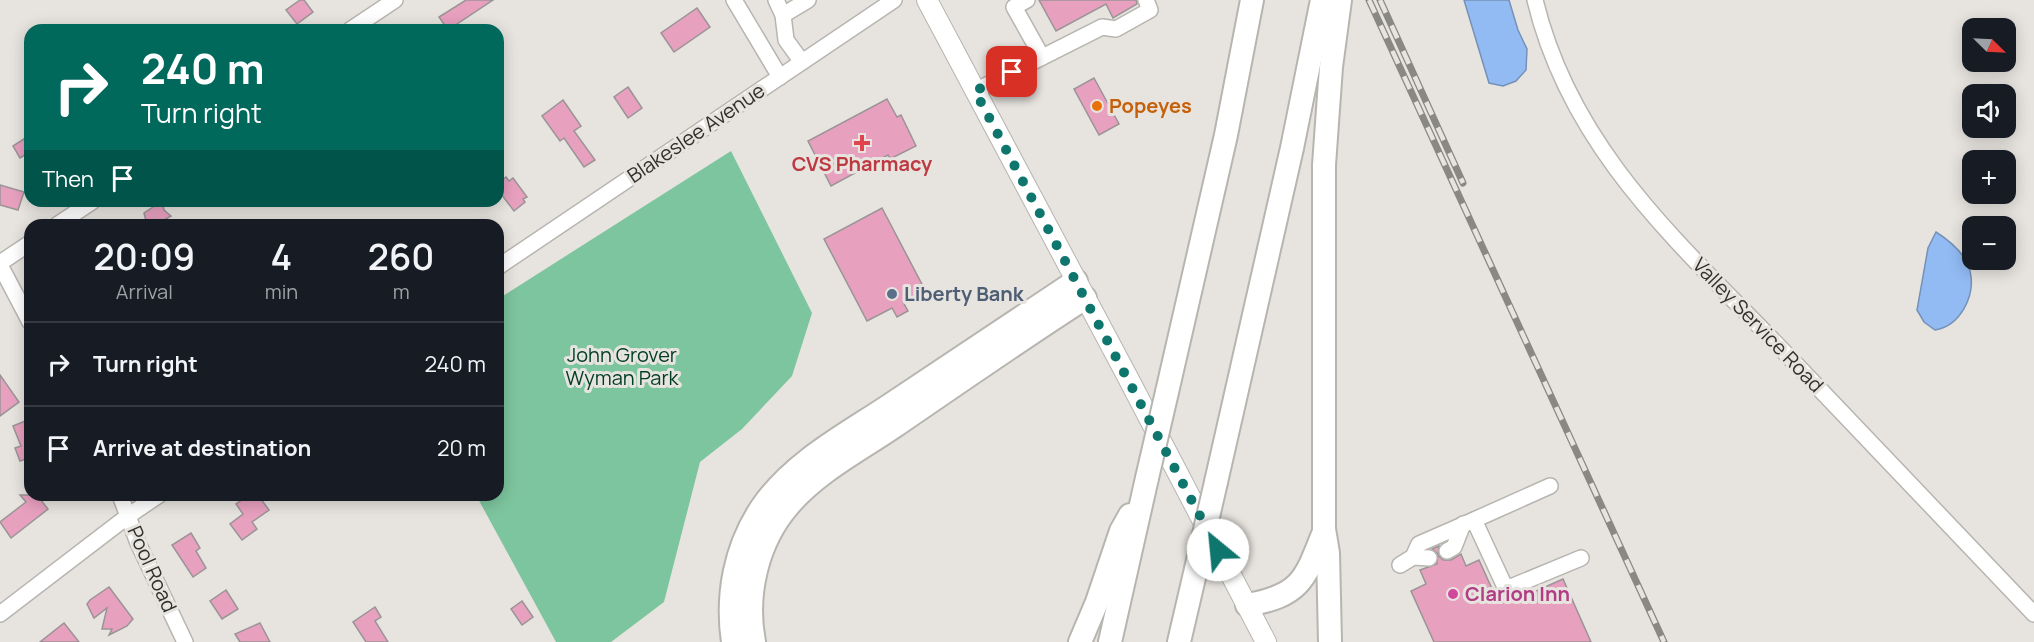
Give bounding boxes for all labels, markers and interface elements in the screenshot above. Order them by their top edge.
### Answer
north arrow [1962,18,2016,72]
map controls [1962,18,2016,270]
text: 240 m [141,39,265,97]
pin [986,46,1037,97]
icon: right [42,48,120,126]
icon: arrive [995,55,1028,88]
street label: Blakeslee Avenue [622,77,770,189]
button: sound [1962,84,2016,138]
place label: Popeyes [1109,92,1192,119]
text: Turn right [141,94,262,131]
marker: Popeyes [1090,99,1104,113]
marker: CVS Pharmacy [855,136,869,150]
place label: CVS Pharmacy [792,150,933,177]
button: + [1962,150,2016,204]
icon: arrive [106,162,139,195]
text: Then [42,164,94,194]
button: − [1962,216,2016,270]
text: 20:09 [94,232,195,281]
text: 4 [271,232,292,281]
text: 260 [368,232,434,281]
street label: Valley Service Road [1687,251,1830,398]
text: Arrival [116,278,173,305]
text: min [265,278,298,305]
text: m [393,278,410,305]
place label: Liberty Bank [904,280,1025,307]
marker: Liberty Bank [885,287,899,301]
park label: John Grover Wyman Park [565,341,680,391]
icon: right [42,348,75,381]
text: Turn right [93,349,198,379]
text: 240 m [424,349,486,379]
icon: arrive [42,432,75,465]
text: Arrive at destination [93,433,311,463]
text: 20 m [437,433,486,463]
position arrow [1186,518,1250,582]
street label: Pool Road [121,521,183,616]
place label: Clarion Inn [1465,580,1570,607]
marker: Clarion Inn [1446,587,1460,601]

